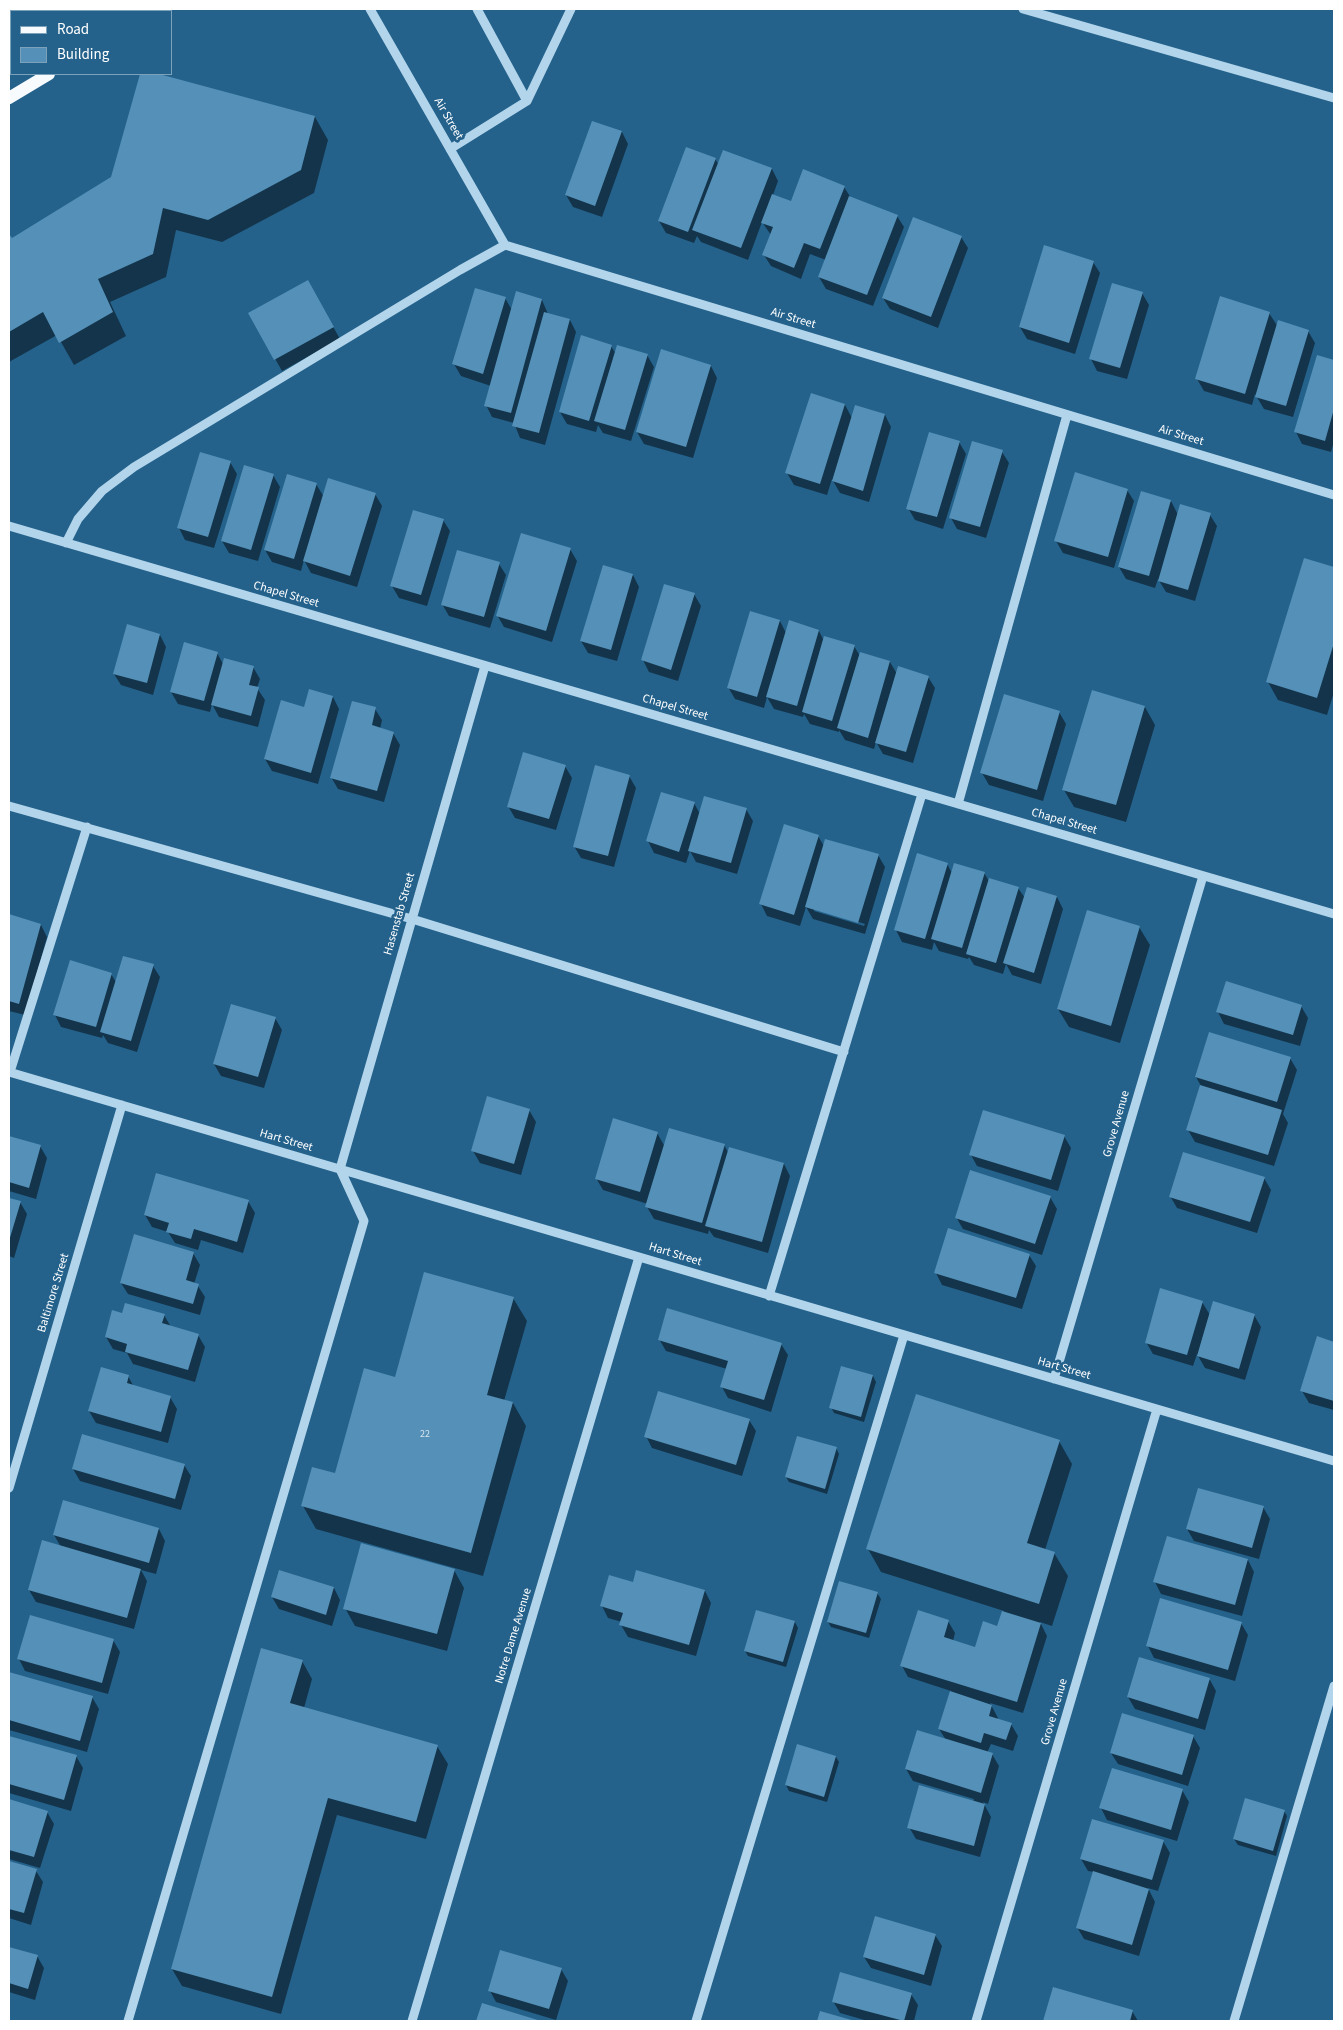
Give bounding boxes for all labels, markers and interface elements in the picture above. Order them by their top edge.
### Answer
legend [10,10,172,75]
text: Road [57,19,89,40]
text: Building [57,44,109,65]
street label: Air Street [430,95,466,143]
street label: Air Street [769,305,817,333]
street label: Air Street [1157,422,1205,450]
street label: Chapel Street [252,579,320,611]
street label: Chapel Street [641,692,709,724]
street label: Chapel Street [1030,806,1098,838]
street label: Hasenstab Street [381,871,419,957]
street label: Grove Avenue [1101,1089,1133,1159]
street label: Hart Street [258,1127,314,1155]
street label: Hart Street [647,1240,703,1270]
street label: Baltimore Street [35,1252,73,1334]
street label: Hart Street [1036,1355,1092,1383]
house number: 22 [420,1429,430,1441]
street label: Notre Dame Avenue [493,1586,535,1686]
street label: Grove Avenue [1039,1677,1071,1747]

